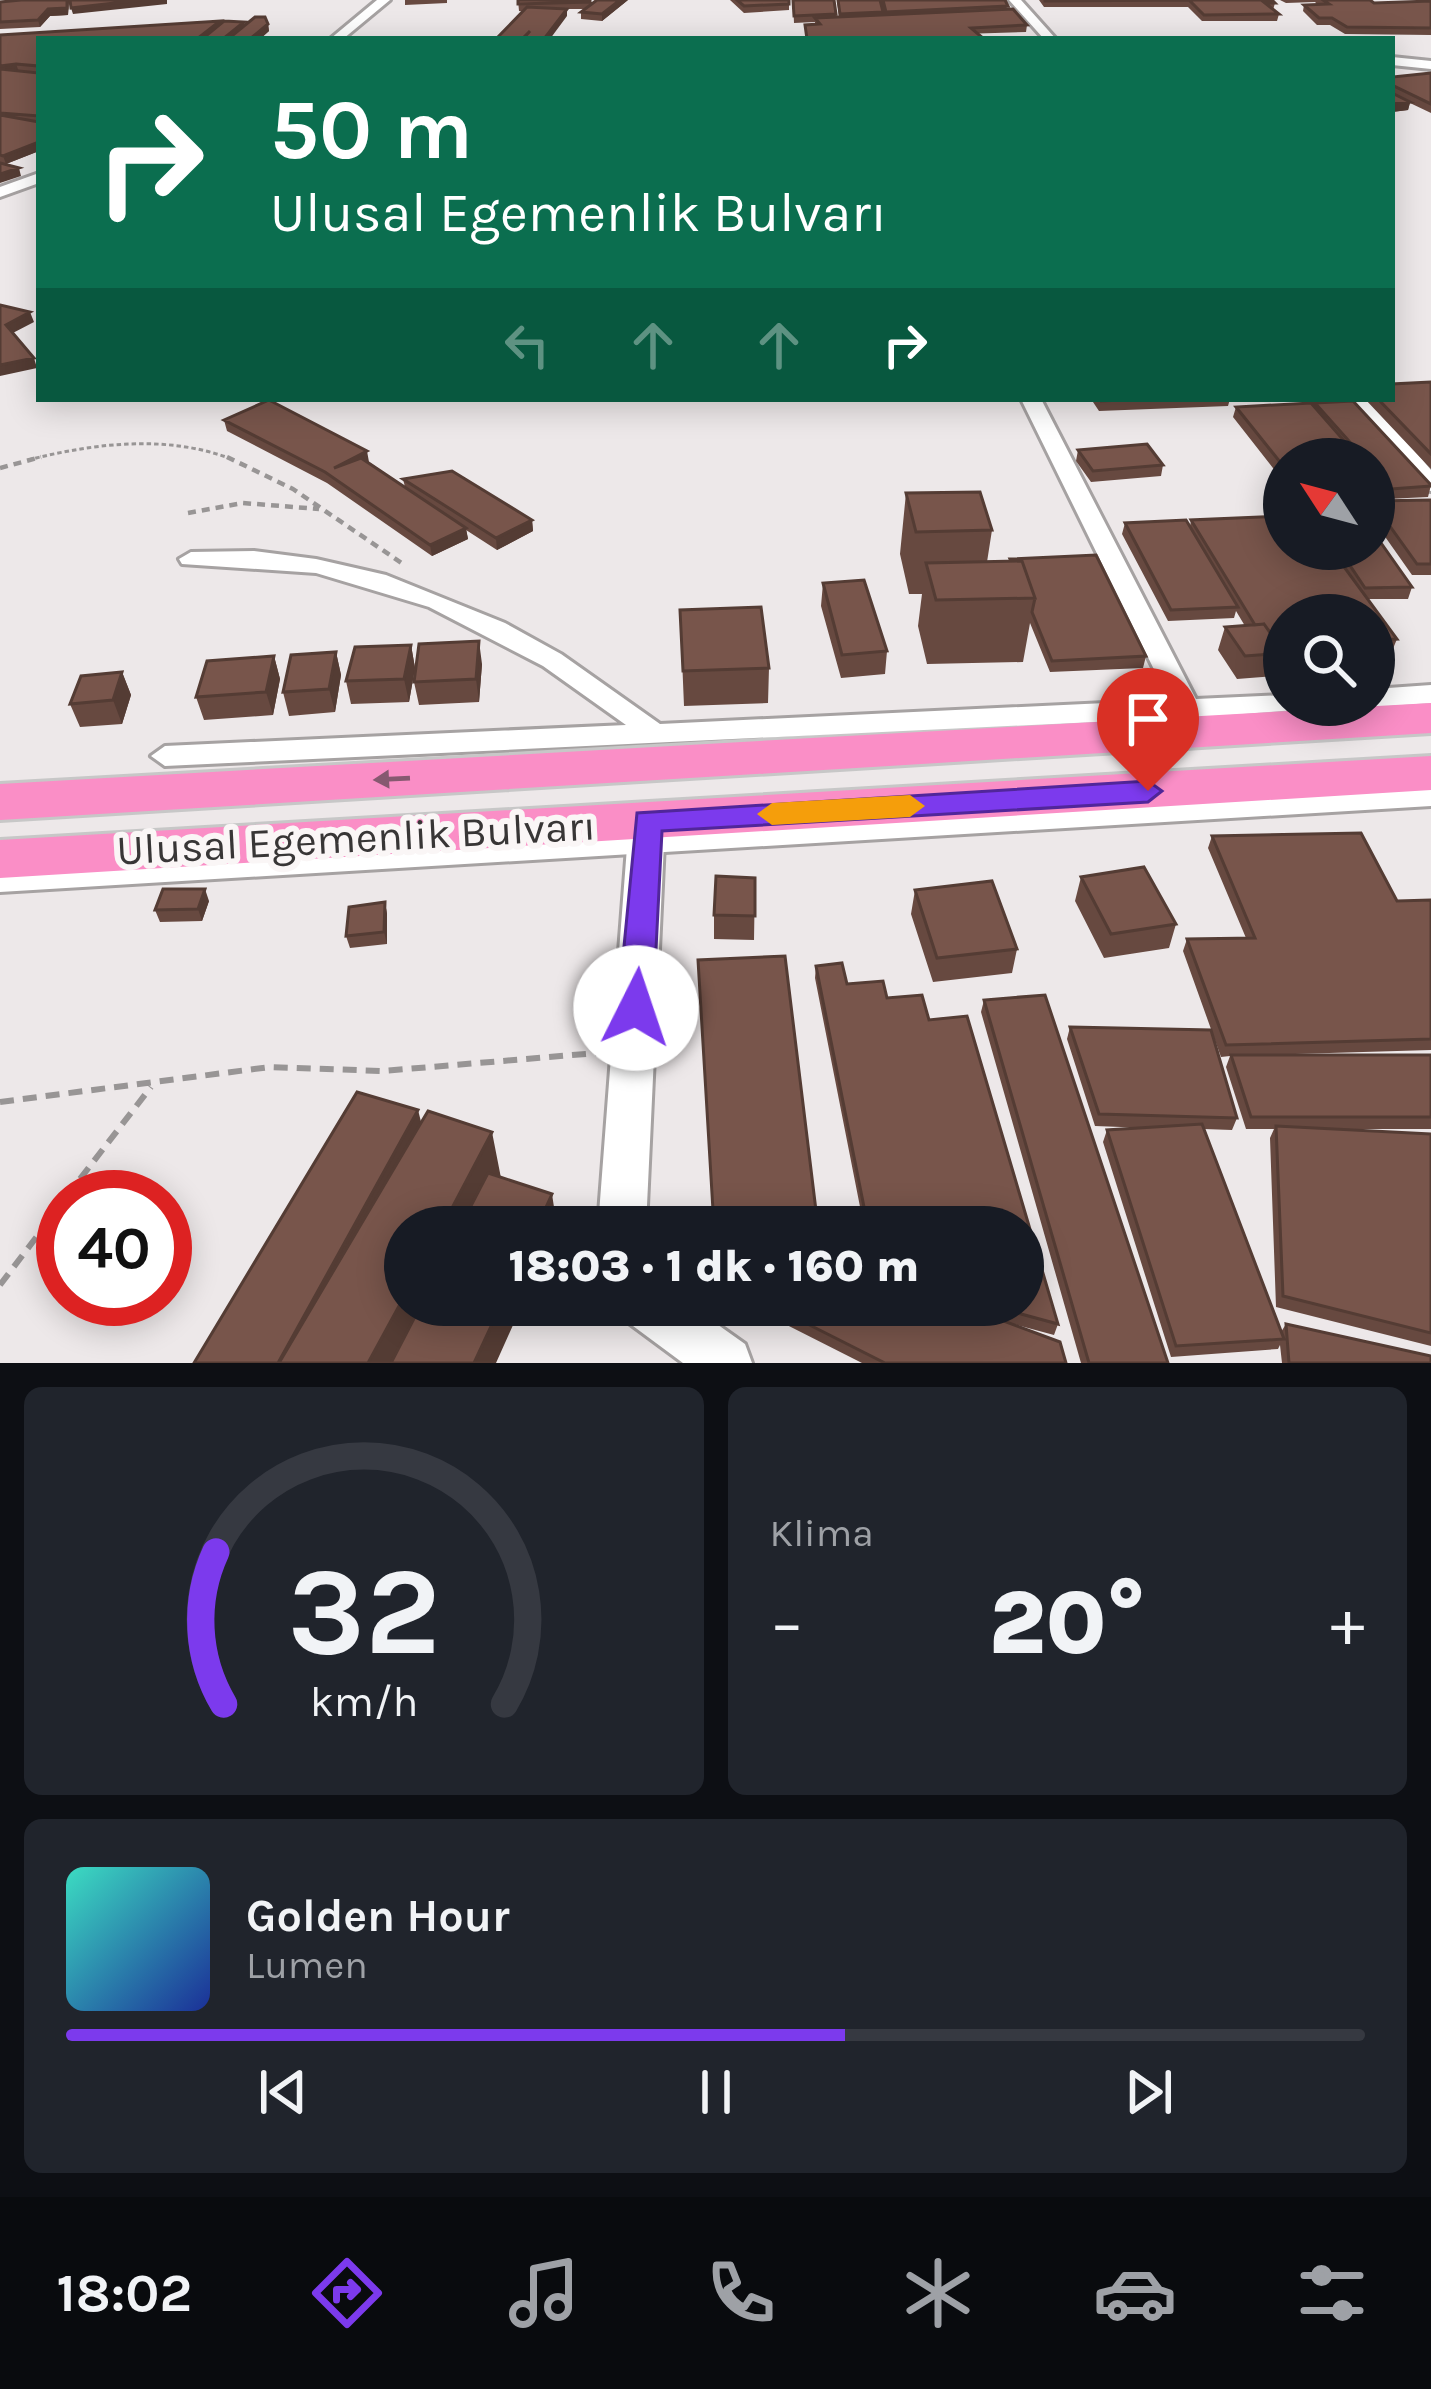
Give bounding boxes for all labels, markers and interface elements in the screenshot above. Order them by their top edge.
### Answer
text: 50 m [270,81,473,179]
icon: right [72,84,228,240]
text: Ulusal Egemenlik Bulvarı [270,181,887,245]
icon: left [494,312,560,378]
icon: ahead [620,312,686,378]
icon: ahead [746,312,812,378]
icon: right [872,312,938,378]
north arrow [1263,438,1395,570]
map controls [1263,438,1395,726]
button: search [1263,594,1395,726]
pin [1097,668,1199,791]
icon: arrive [1115,686,1181,752]
one-way arrow [372,770,410,789]
street label: Ulusal Egemenlik Bulvarı [115,800,597,876]
position arrow [573,945,699,1071]
speed limit sign: 40 [36,1170,192,1326]
text: 18:03 · 1 dk · 160 m [509,1240,919,1292]
text: Klima [770,1510,874,1556]
text: 32 [287,1539,440,1684]
text: 20° [989,1570,1146,1676]
text: − [770,1584,804,1662]
text: + [1330,1584,1365,1662]
text: km/h [309,1677,418,1727]
text: Golden Hour [246,1890,510,1942]
text: Lumen [246,1942,368,1988]
icon: previous [250,2059,316,2125]
icon: pause [683,2059,749,2125]
icon: next [1116,2059,1182,2125]
icon: directions [305,2251,389,2335]
icon: music [502,2251,586,2335]
icon: phone [699,2251,783,2335]
icon: climate [896,2251,980,2335]
icon: car [1093,2251,1177,2335]
icon: filters [1290,2251,1374,2335]
text: 18:02 [57,2261,192,2325]

